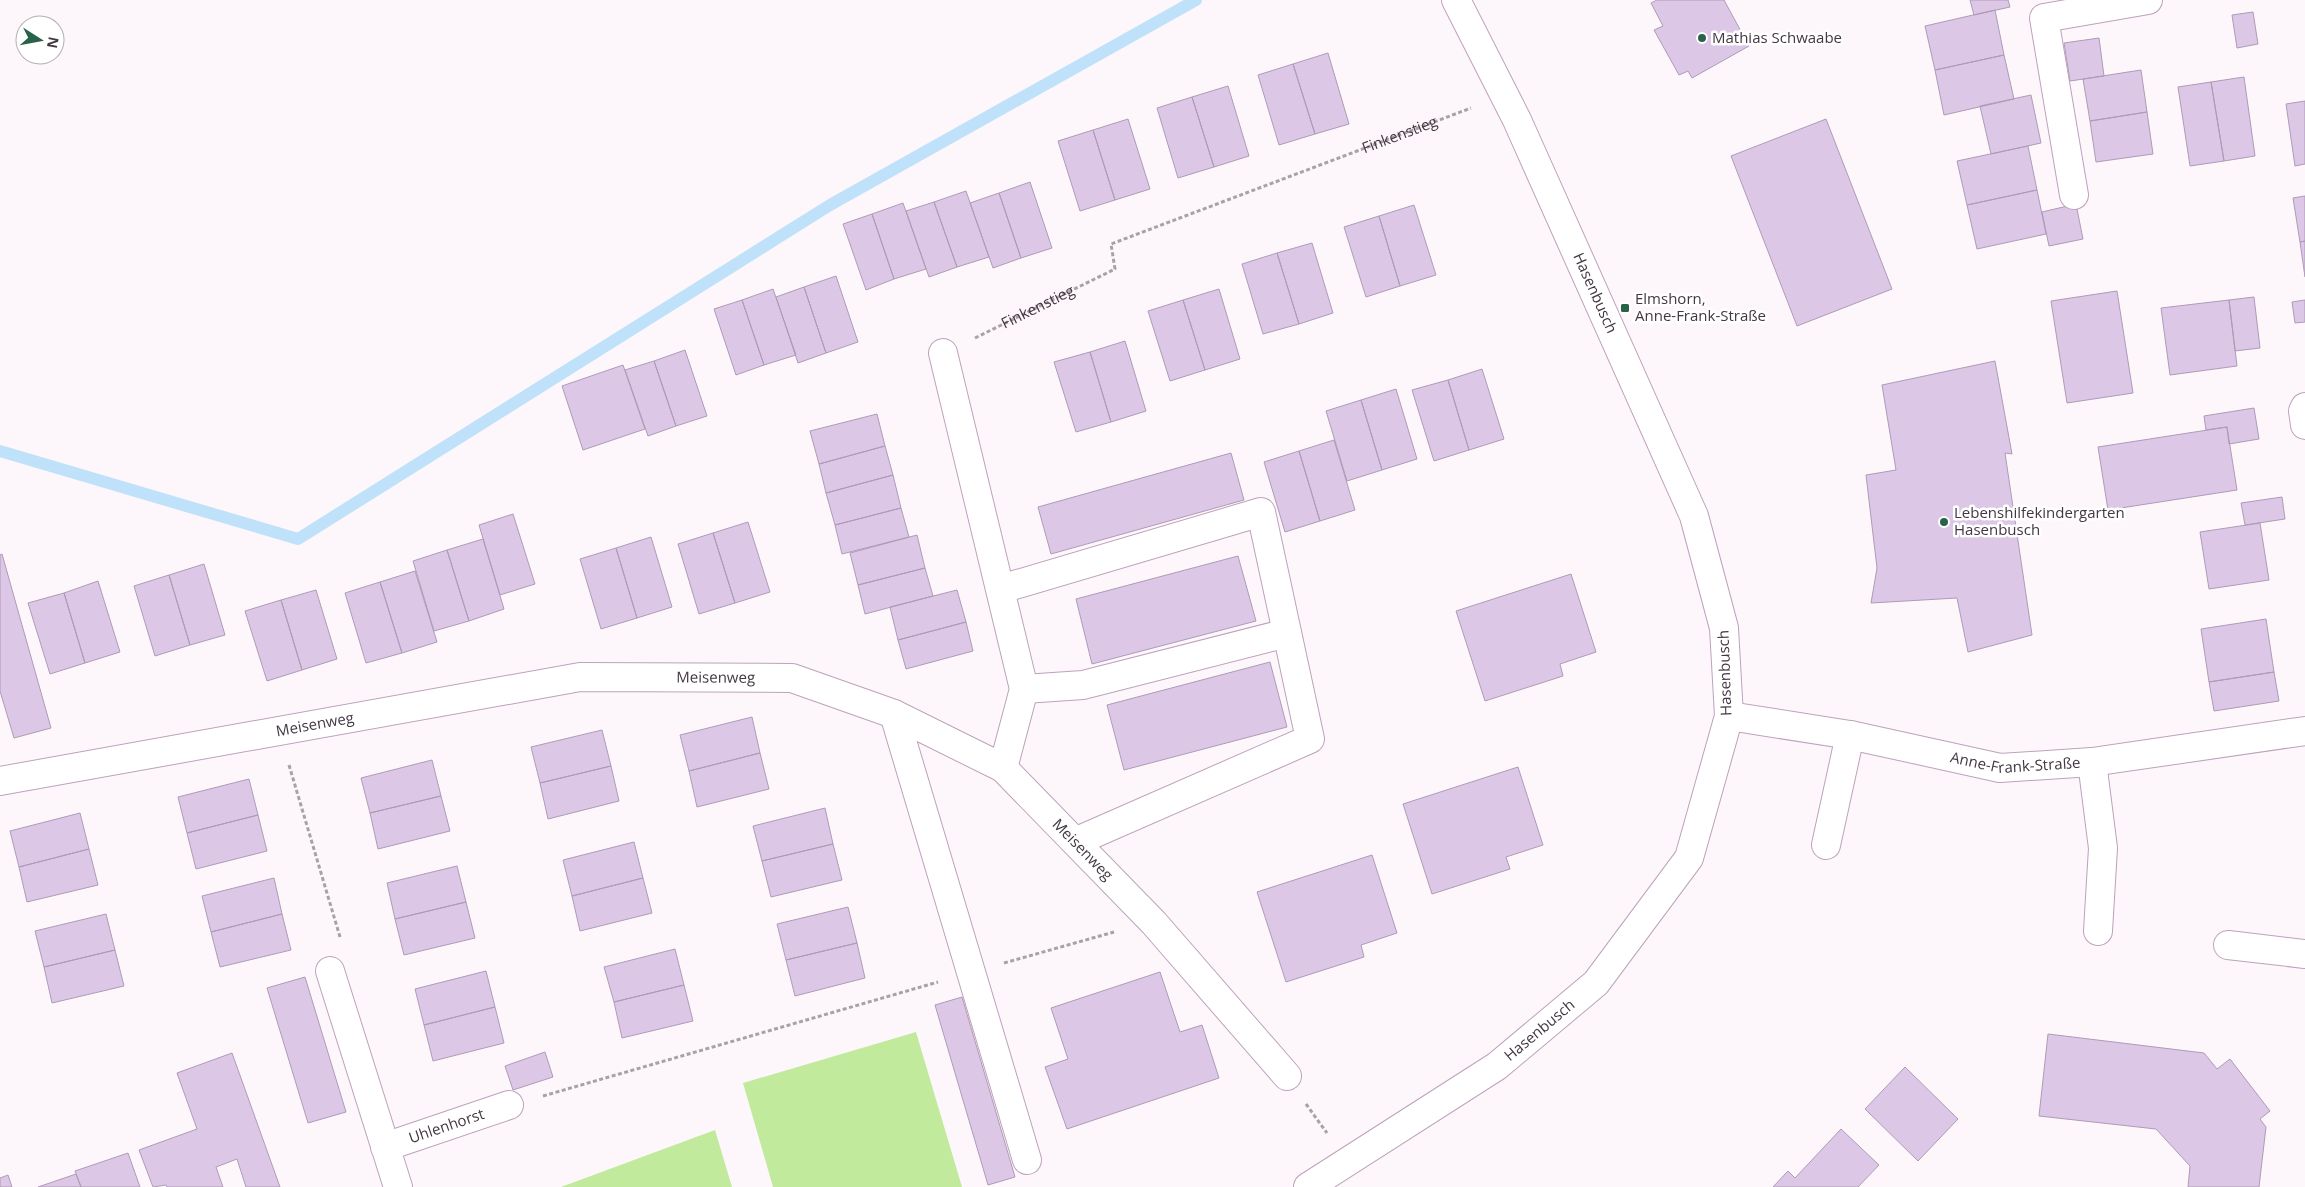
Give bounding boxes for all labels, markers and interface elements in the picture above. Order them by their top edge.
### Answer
north arrow [15,15,65,65]
place label: Mathias Schwaabe [1712,27,1842,47]
marker: Mathias Schwaabe [1696,32,1708,44]
text: N [43,35,64,50]
street label: Finkenstieg [1359,111,1440,157]
street label: Hasenbusch [1569,249,1623,336]
street label: Finkenstieg [997,280,1077,333]
place label: Elmshorn, Anne-Frank-Straße [1635,288,1766,325]
marker: Elmshorn, Anne-Frank-Straße [1619,302,1631,314]
place label: Lebenshilfekindergarten Hasenbusch [1954,502,2125,539]
marker: Lebenshilfekindergarten Hasenbusch [1938,516,1950,528]
street label: Hasenbusch [1713,630,1735,716]
street label: Meisenweg [676,666,755,687]
street label: Meisenweg [274,707,355,740]
street label: Anne-Frank-Straße [1949,746,2081,777]
street label: Meisenweg [1049,814,1118,884]
street label: Hasenbusch [1500,994,1578,1065]
street label: Uhlenhorst [406,1103,487,1147]

